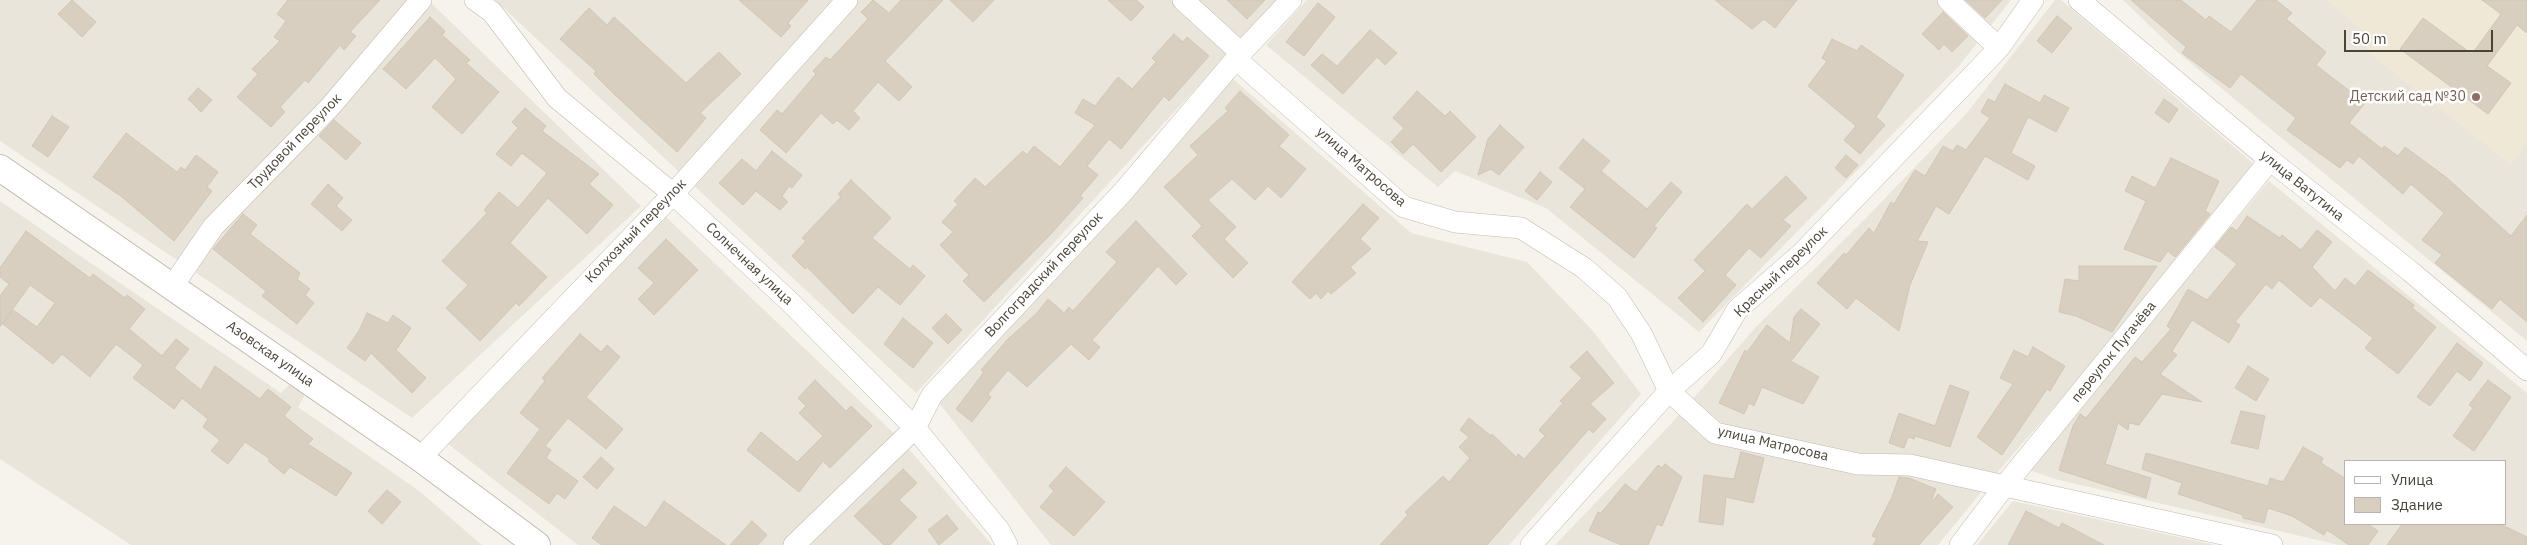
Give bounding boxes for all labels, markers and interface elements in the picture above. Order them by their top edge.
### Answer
scale bar [2347,20,2496,52]
text: 50 m [2352,29,2387,48]
place label: Детский сад №30 [2350,89,2466,105]
street label: Трудовой переулок [245,90,345,194]
marker: Детский сад №30 [2470,91,2482,103]
street label: улица Матросова [1313,124,1409,210]
street label: улица Ватутина [2257,147,2347,225]
street label: Колхозный переулок [582,176,690,286]
street label: Волгоградский переулок [982,209,1106,341]
street label: Солнечная улица [702,219,796,309]
street label: Красный переулок [1731,223,1831,321]
street label: переулок Пугачёва [2068,298,2160,406]
street label: Азовская улица [223,317,317,391]
street label: улица Матросова [1716,423,1830,465]
legend [2344,460,2507,525]
text: Улица [2391,470,2433,489]
text: Здание [2391,495,2443,514]

